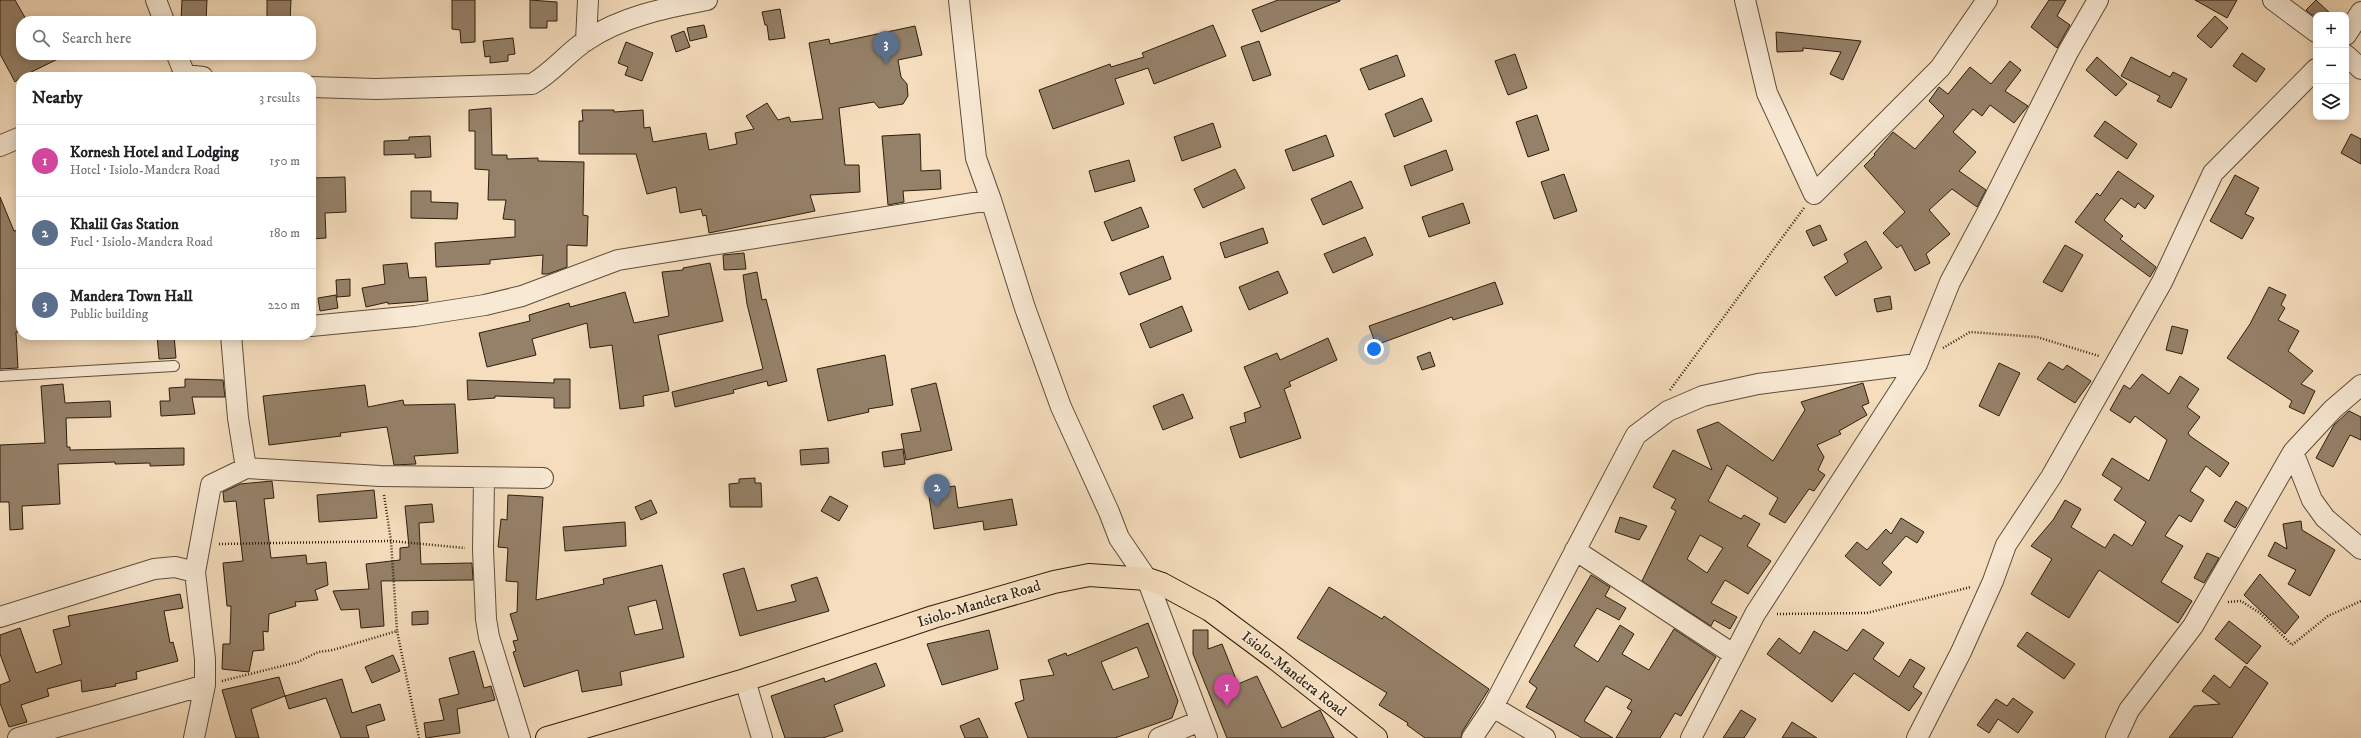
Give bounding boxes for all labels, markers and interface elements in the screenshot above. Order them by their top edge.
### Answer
map controls [2313,12,2349,120]
button: + [2313,12,2349,48]
search box [16,16,316,60]
icon: search [30,27,52,49]
text: Search here [62,29,131,48]
pin: 3 [873,31,899,64]
button: − [2313,48,2349,84]
button: layers [2313,84,2349,120]
text: Nearby [32,87,82,109]
text: 3 results [259,90,300,106]
text: Kornesh Hotel and Lodging [70,143,238,162]
text: 1 [43,153,47,169]
text: 150 m [269,153,300,169]
text: Hotel · Isiolo-Mandera Road [70,162,220,178]
text: Khalil Gas Station [70,215,179,234]
text: 2 [42,225,48,241]
text: 180 m [269,225,300,241]
text: Fuel · Isiolo-Mandera Road [70,234,213,250]
text: Mandera Town Hall [70,287,192,306]
text: 3 [43,297,47,313]
text: 220 m [268,297,300,313]
text: Public building [70,306,148,322]
your location [1364,339,1384,359]
pin: 2 [924,474,950,507]
street label: Isiolo-Mandera Road [915,576,1043,632]
street label: Isiolo-Mandera Road [1238,627,1351,721]
pin: 1 [1214,674,1240,707]

